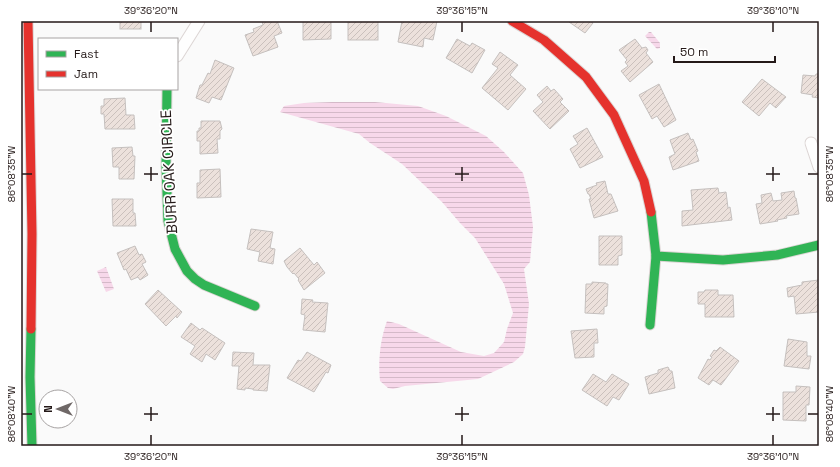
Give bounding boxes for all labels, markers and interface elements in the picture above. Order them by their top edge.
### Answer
text: 39°36'20"N [124,4,178,17]
text: 39°36'15"N [436,4,488,17]
text: 39°36'10"N [747,4,799,17]
legend [38,38,178,90]
scale bar [674,38,775,64]
text: 50 m [680,44,708,60]
text: Fast [74,46,99,62]
text: Jam [74,66,98,82]
street label: BURR OAK CIRCLE [156,110,181,234]
text: 86°08'35"W [5,146,18,202]
text: 86°08'35"W [823,146,836,202]
text: 86°08'40"W [5,385,18,442]
text: 86°08'40"W [823,385,836,442]
north arrow [38,389,78,429]
text: N [41,405,55,413]
text: 39°36'20"N [124,450,178,463]
text: 39°36'15"N [436,450,488,463]
text: 39°36'10"N [747,450,799,463]

